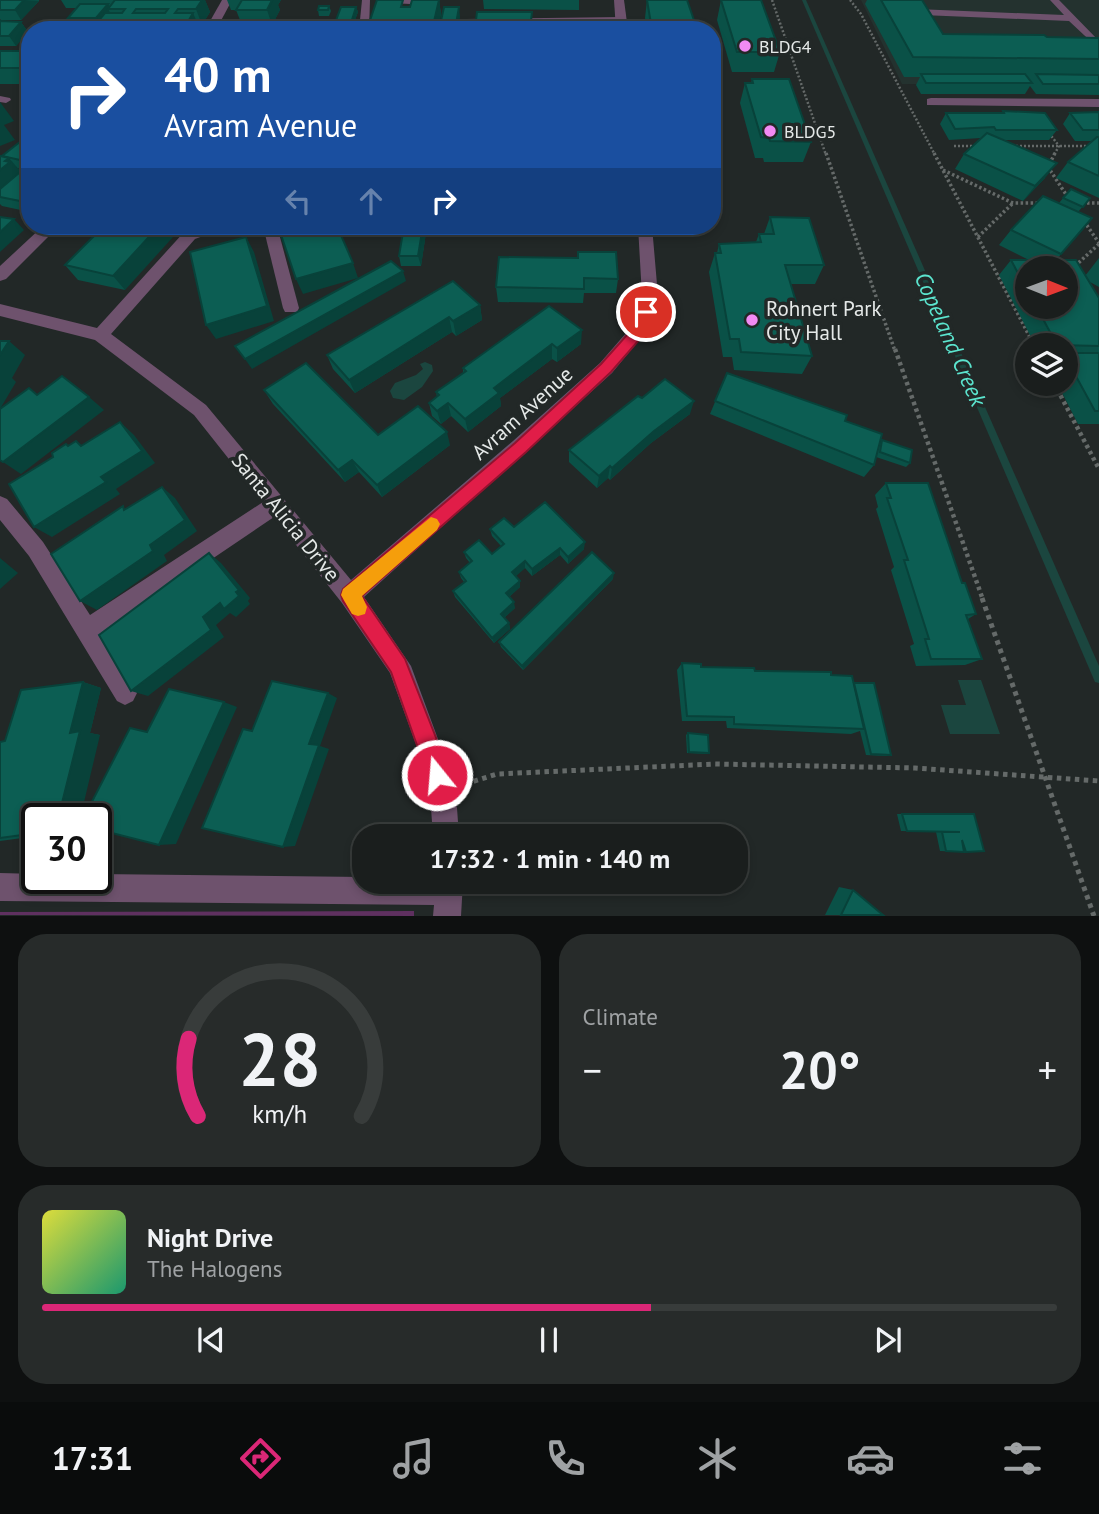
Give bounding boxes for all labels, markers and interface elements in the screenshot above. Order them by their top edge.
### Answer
place label: BLDG4 [759,35,812,58]
marker: BLDG4 [737,38,753,54]
text: 40 m [164,42,271,106]
icon: right [49,49,140,140]
text: Avram Avenue [164,104,357,146]
place label: BLDG5 [784,120,836,143]
marker: BLDG5 [762,123,778,139]
icon: left [279,182,317,220]
icon: ahead [352,182,390,220]
icon: right [425,182,463,220]
north arrow [1015,256,1078,318]
map controls [1015,256,1078,396]
water label: Copeland Creek [909,267,994,412]
pin [616,282,676,342]
icon: arrive [627,293,665,331]
place label: Rohnert Park City Hall [766,295,882,346]
marker: Rohnert Park City Hall [744,312,760,328]
button: layers [1015,333,1078,396]
street label: Avram Avenue [466,361,578,465]
street label: Santa Alicia Drive [226,447,346,587]
position arrow [400,738,474,812]
speed limit sign: 30 [21,803,112,894]
text: 17:32 · 1 min · 140 m [430,842,670,875]
text: Climate [583,1002,658,1031]
text: 28 [238,1013,321,1107]
text: 20° [779,1036,861,1103]
text: − [583,1045,602,1094]
text: + [1038,1045,1057,1094]
text: km/h [252,1098,307,1130]
text: Night Drive [147,1221,273,1254]
text: The Halogens [147,1254,282,1283]
icon: previous [192,1321,230,1359]
icon: pause [530,1321,568,1359]
icon: next [869,1321,907,1359]
icon: directions [236,1434,285,1483]
icon: music [389,1434,438,1483]
icon: phone [541,1434,590,1483]
icon: climate [693,1434,742,1483]
icon: car [846,1434,895,1483]
icon: filters [998,1434,1047,1483]
text: 17:31 [52,1437,133,1479]

